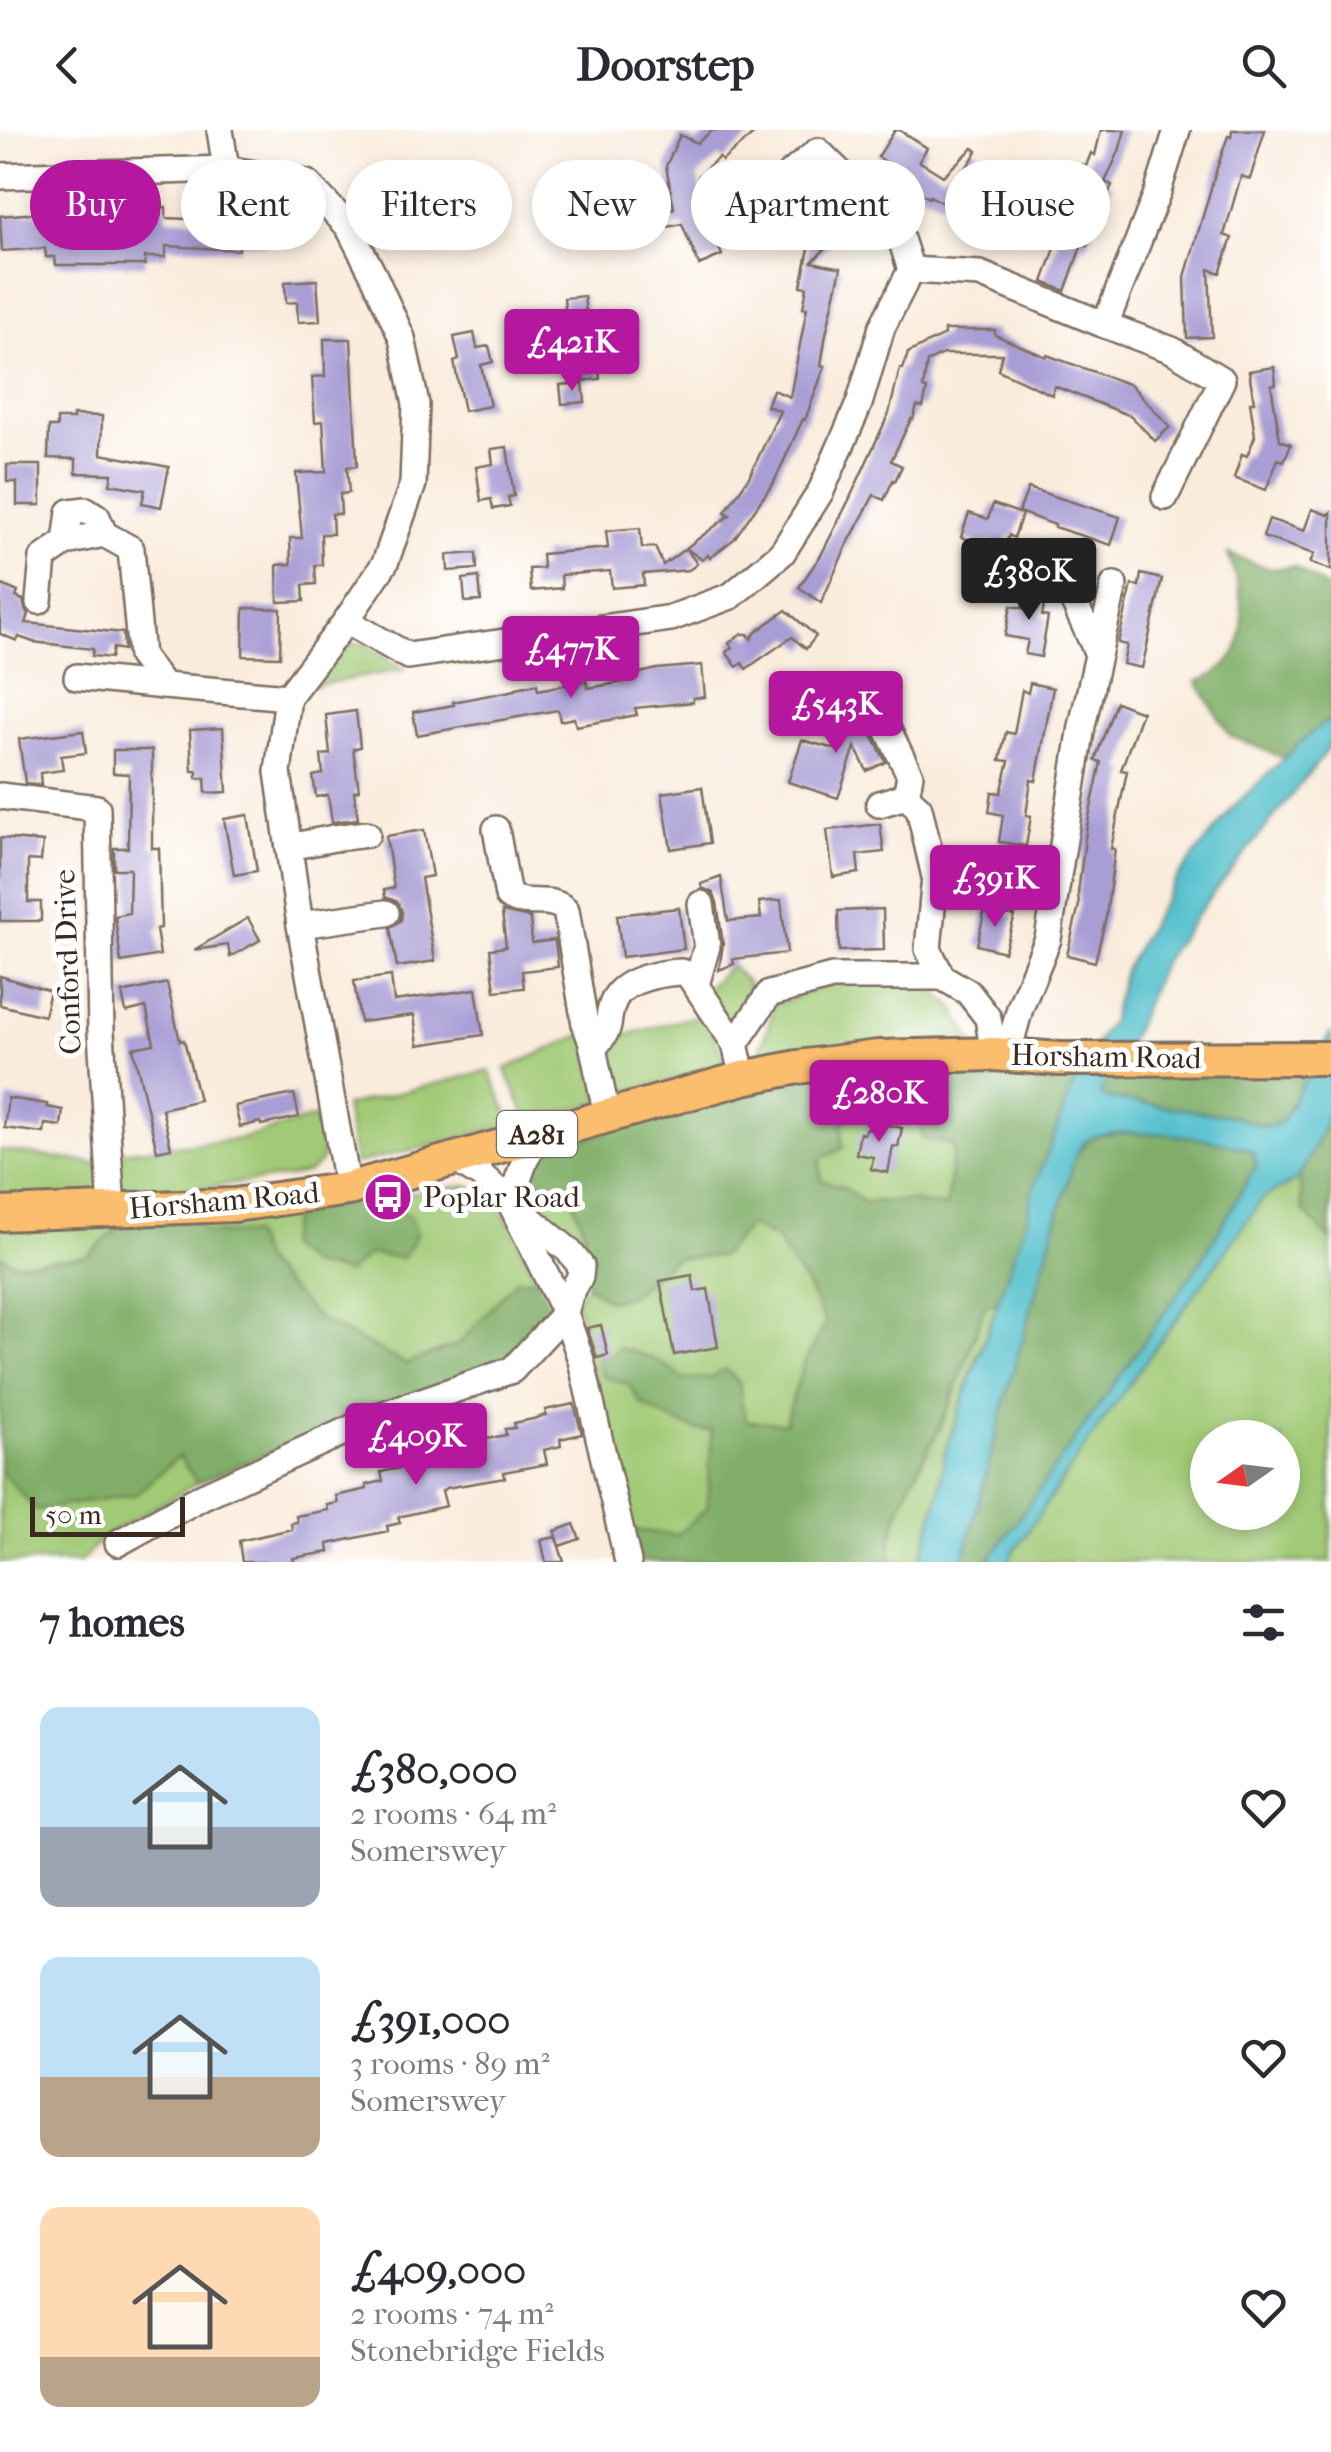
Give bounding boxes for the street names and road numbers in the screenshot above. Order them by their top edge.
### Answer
street label: Conford Drive [47,869,89,1055]
street label: Horsham Road [1010,1038,1202,1076]
road number: A281 [497,1111,577,1157]
street label: Horsham Road [127,1175,321,1227]

